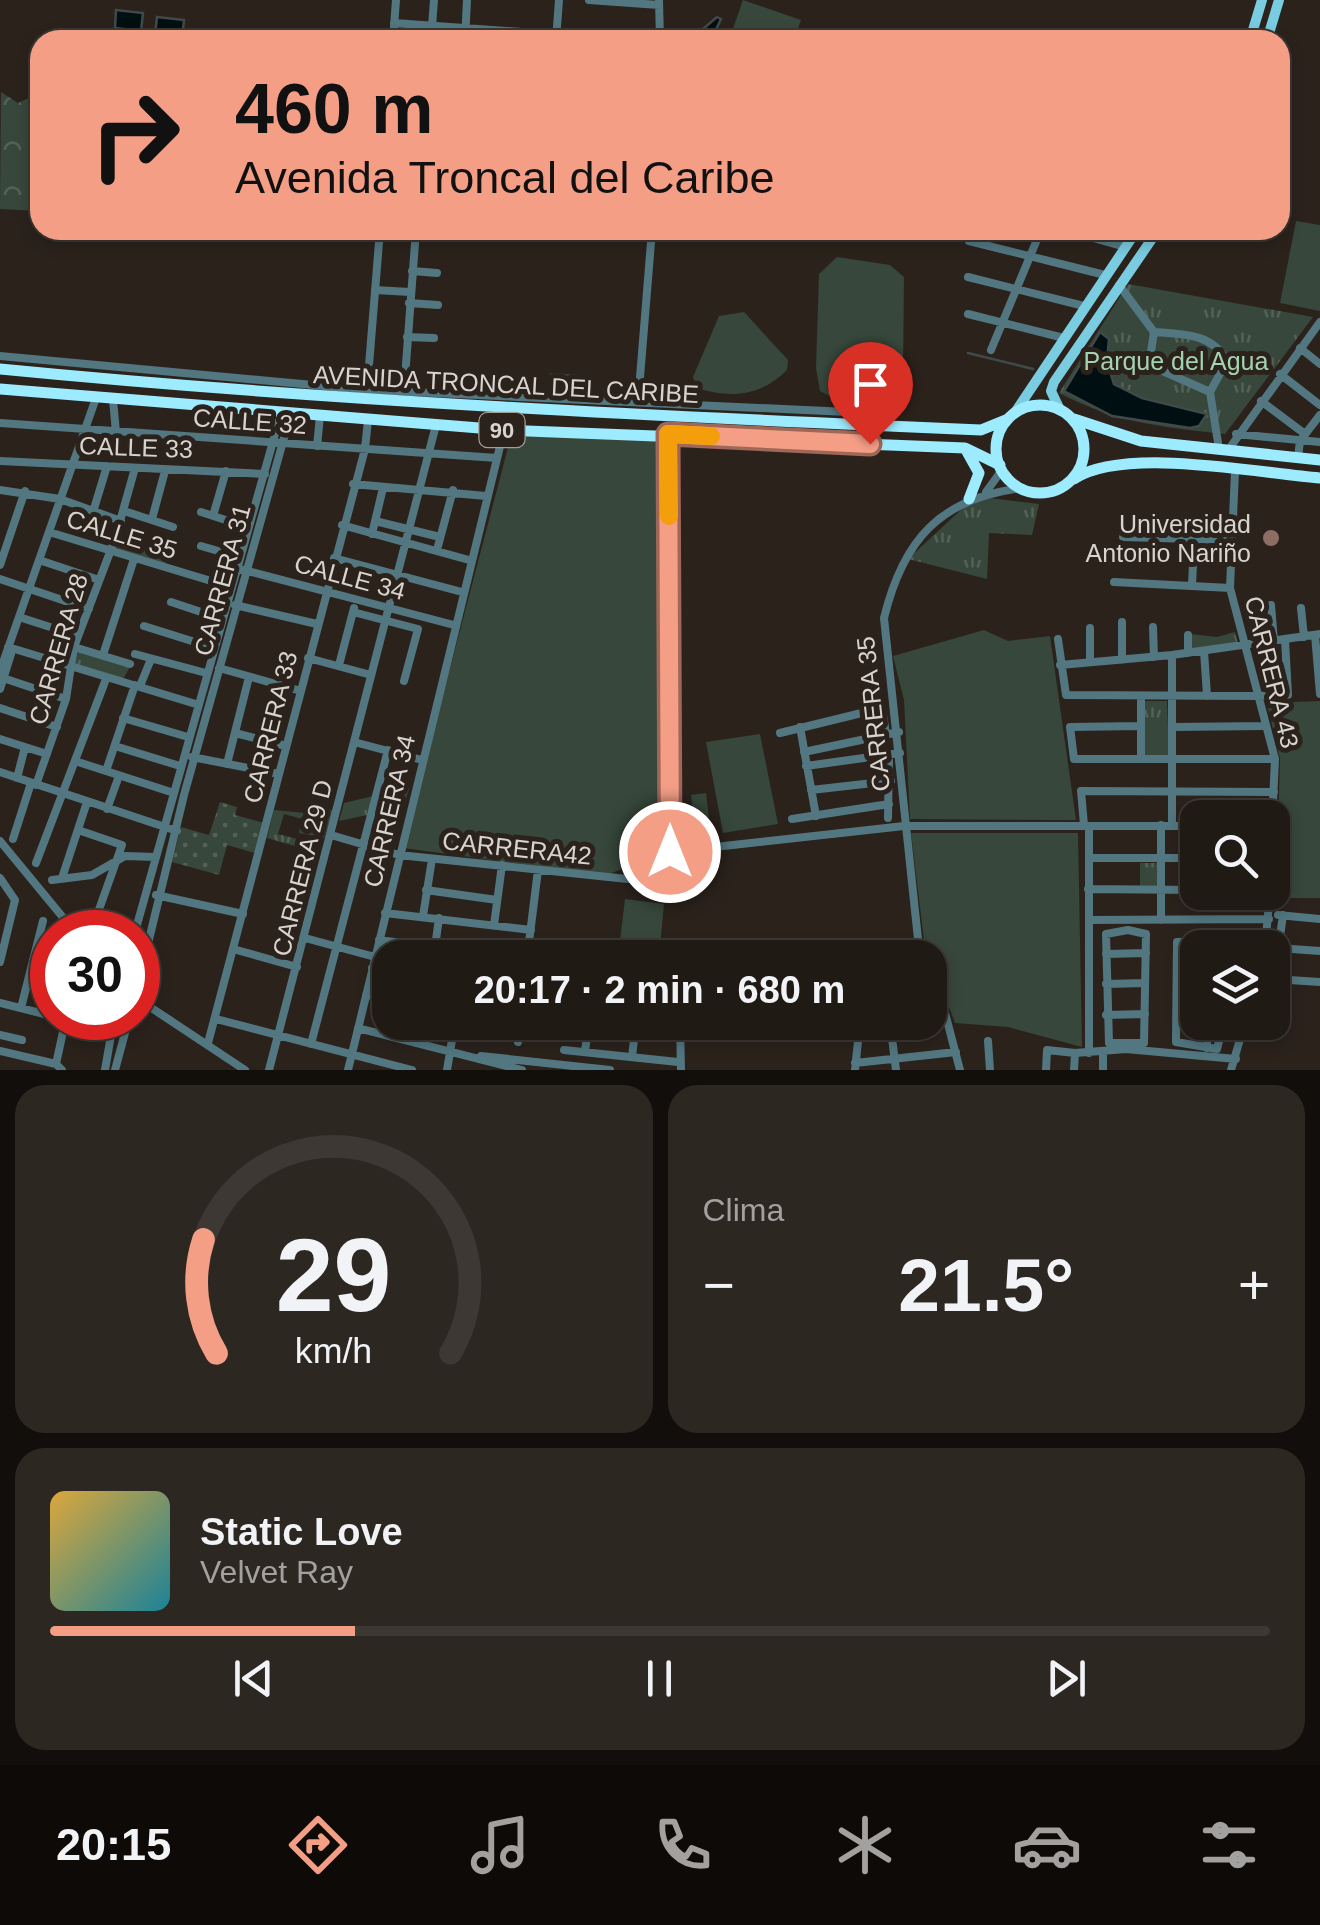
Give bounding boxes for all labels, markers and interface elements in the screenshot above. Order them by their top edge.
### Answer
icon: right [70,70,200,200]
text: 460 m [235,70,433,148]
text: Avenida Troncal del Caribe [235,152,775,203]
pin [828,342,913,445]
park label: Parque del Agua [1084,347,1269,375]
icon: arrive [843,357,898,412]
street label: AVENIDA TRONCAL DEL CARIBE [312,360,700,408]
street label: CALLE 32 [192,403,308,439]
road number: 90 [480,413,524,447]
street label: CALLE 33 [79,431,193,463]
street label: CARRERA 31 [188,501,256,659]
street label: CALLE 35 [63,504,181,564]
place label: Universidad Antonio Nariño [1086,510,1251,567]
marker: Universidad Antonio Nariño [1260,527,1282,549]
street label: CALLE 34 [291,549,409,605]
street label: CARRERA 28 [23,570,93,728]
street label: CARRERA 43 [1240,593,1304,751]
street label: CARRERA 35 [851,635,895,793]
street label: CARRERA 33 [238,648,302,806]
street label: CARRERA 34 [358,732,420,890]
street label: CARRERA 29 D [267,777,337,959]
position arrow [618,800,722,904]
map controls [1180,800,1290,1040]
button: search [1180,800,1290,910]
street label: CARRERA42 [441,826,593,870]
speed limit sign: 30 [30,910,160,1040]
button: layers [1180,930,1290,1040]
text: 20:17 · 2 min · 680 m [474,969,845,1011]
text: Clima [703,1192,784,1228]
text: 29 [276,1217,392,1333]
text: 21.5° [898,1243,1074,1327]
text: − [703,1254,735,1316]
text: + [1238,1254,1270,1316]
text: km/h [295,1331,372,1371]
text: Static Love [200,1511,403,1553]
text: Velvet Ray [200,1554,353,1590]
icon: previous [226,1651,281,1706]
icon: pause [632,1651,687,1706]
icon: next [1039,1651,1094,1706]
icon: directions [283,1810,353,1880]
icon: music [465,1810,535,1880]
icon: phone [648,1810,718,1880]
icon: climate [830,1810,900,1880]
icon: car [1012,1810,1082,1880]
icon: filters [1194,1810,1264,1880]
text: 20:15 [56,1819,171,1870]

